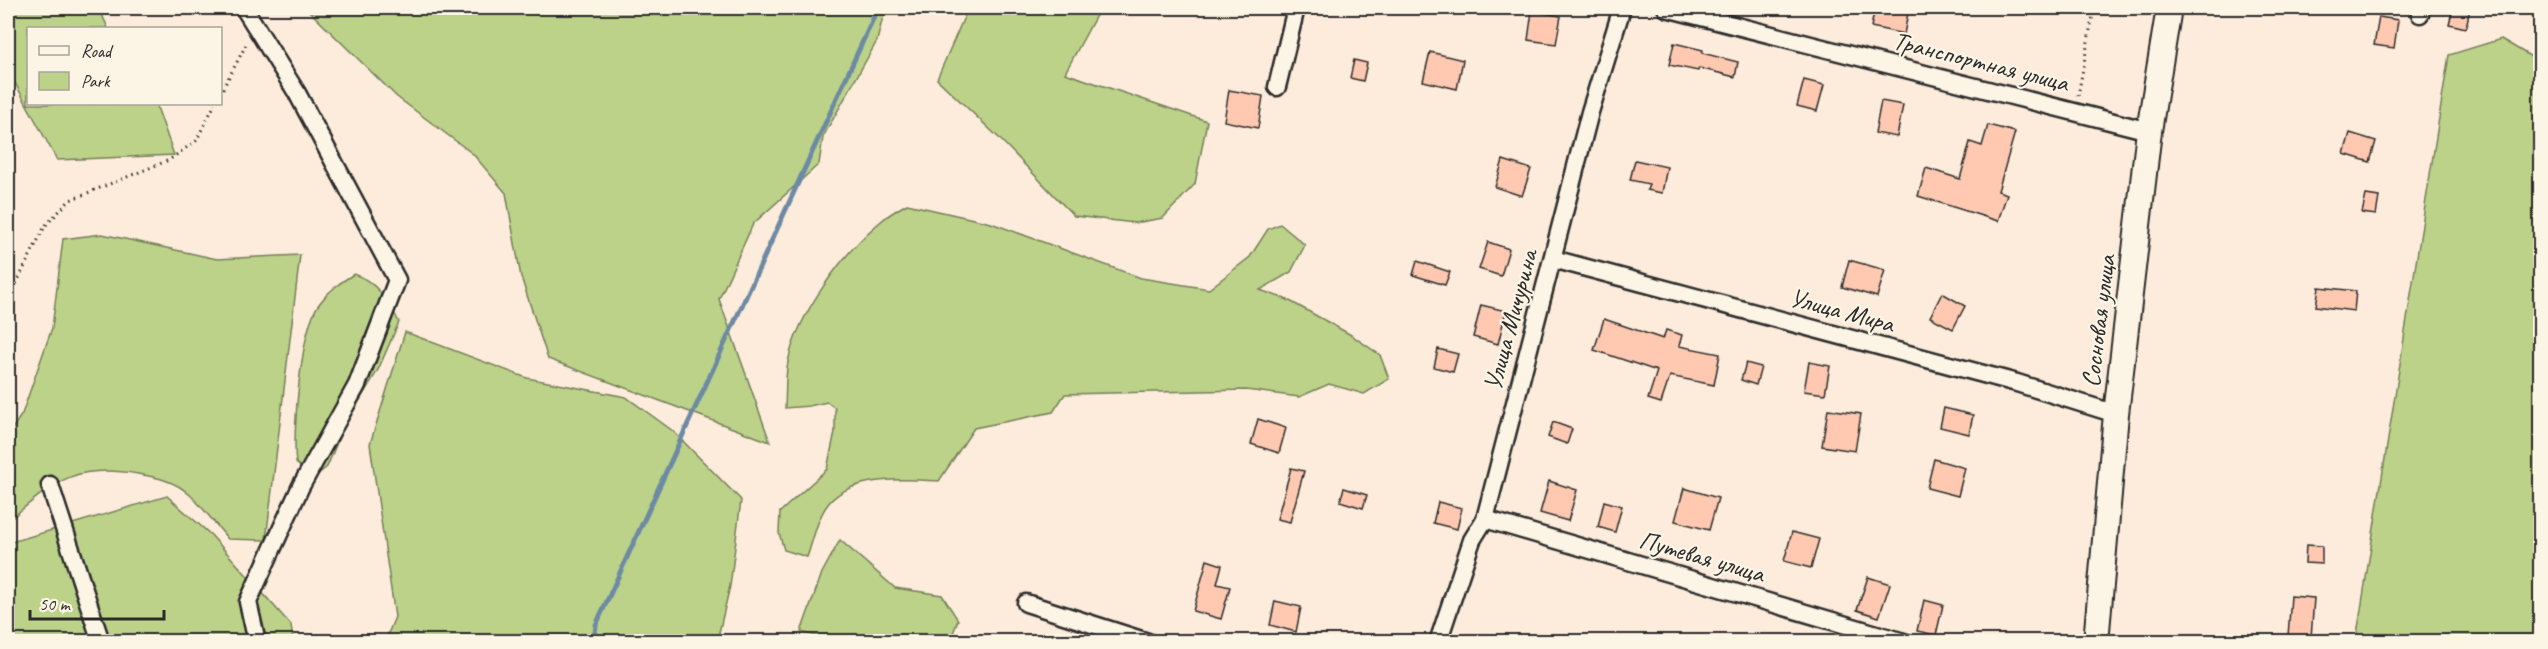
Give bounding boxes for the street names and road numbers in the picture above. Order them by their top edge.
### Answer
street label: Транспортная улица [1890,24,2074,100]
street label: Улица Мичурина [1476,244,1546,394]
street label: Сосновая улица [2074,251,2123,389]
street label: Улица Мира [1786,281,1899,341]
street label: Путевая улица [1635,523,1770,591]

